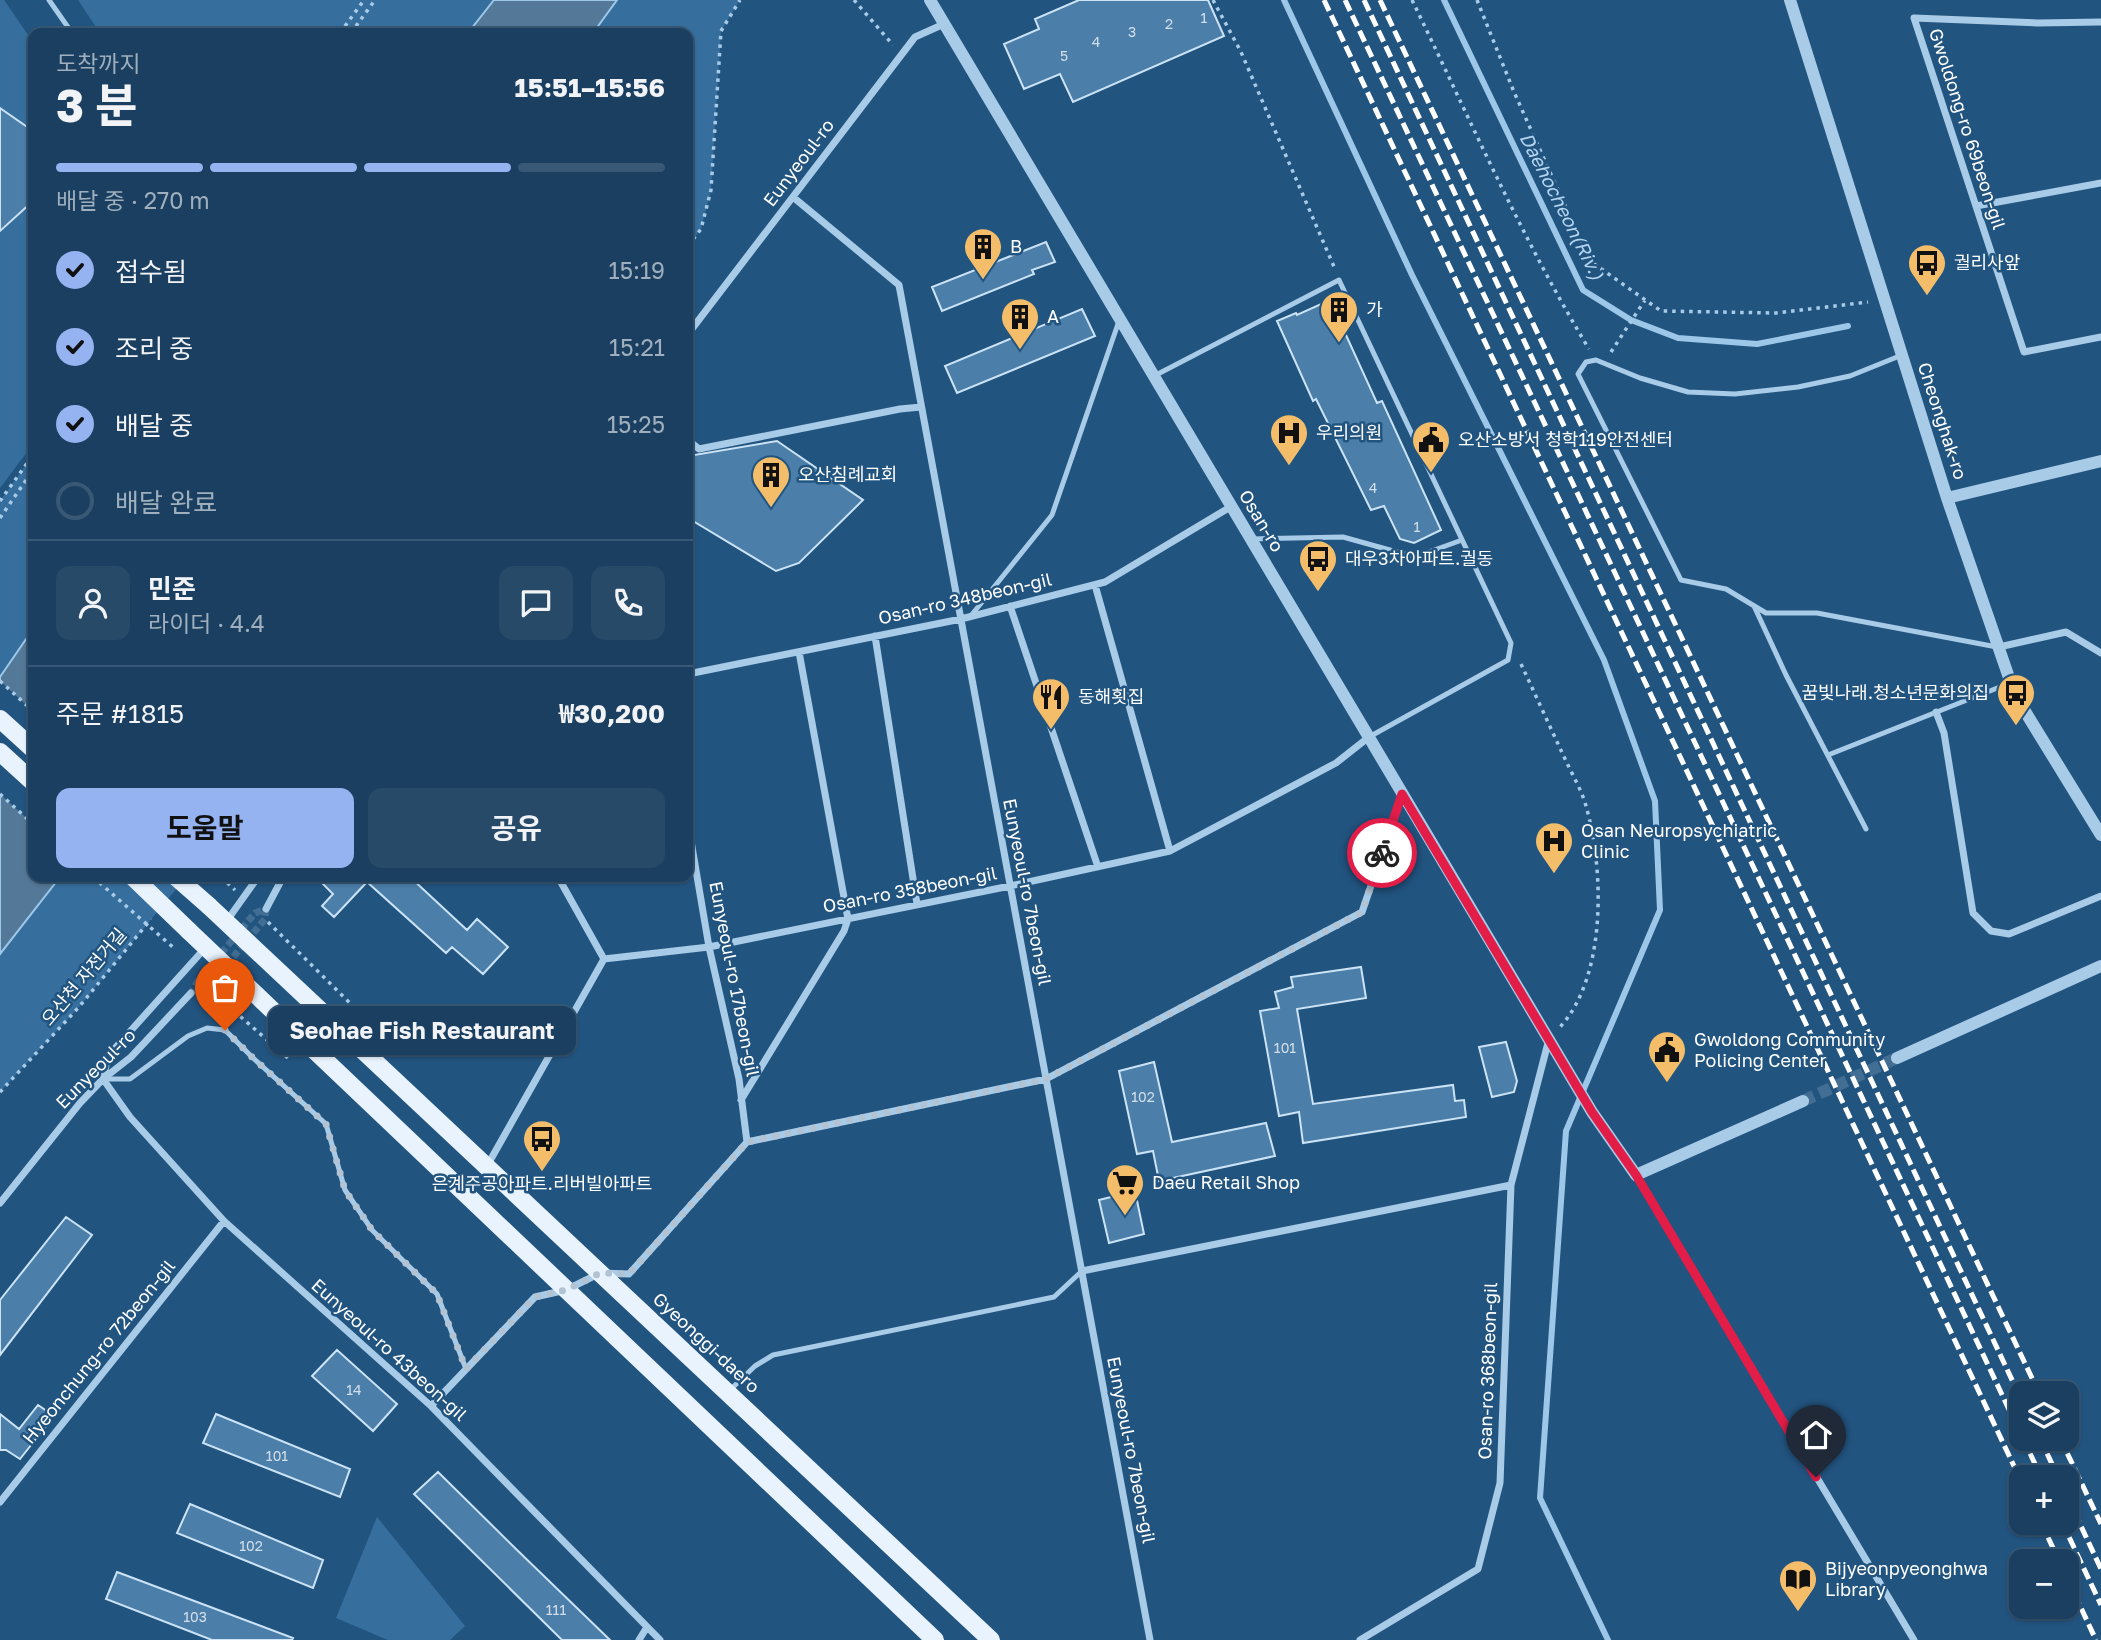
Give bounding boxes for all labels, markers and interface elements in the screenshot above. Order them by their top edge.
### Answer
house number: 1 [1201,9,1208,26]
house number: 2 [1165,15,1173,32]
house number: 3 [1128,23,1136,40]
street label: Gwoldong-ro 69beon-gil [1925,25,2011,232]
house number: 4 [1092,33,1100,50]
house number: 5 [1060,47,1068,64]
text: 도착까지 [56,49,141,77]
text: 15:51–15:56 [514,72,665,103]
text: 3 분 [56,77,138,132]
street label: Eunyeoul-ro [758,114,838,211]
water label: Daehocheon(Riv.) [1515,128,1610,284]
text: 배달 중 · 270 m [56,186,210,214]
building icon: B [962,226,1004,281]
place label: B [1010,235,1022,257]
bus stop icon: 궐리사앞 [1906,242,1948,297]
icon: check [56,251,94,289]
place label: 궐리사앞 [1954,251,2020,273]
text: 접수됨 [115,256,187,287]
text: 15:19 [609,256,665,284]
building icon: 가 [1318,289,1360,344]
building icon: A [999,296,1041,351]
place label: 가 [1366,298,1383,320]
place label: A [1047,305,1059,327]
icon: check [56,328,94,366]
text: 조리 중 [115,333,193,364]
text: 15:21 [609,333,665,361]
street label: Cheonghak-ro [1914,359,1972,482]
icon: check [56,405,94,443]
text: 배달 중 [115,410,193,441]
text: 15:25 [607,410,665,438]
hospital icon: 우리의원 [1268,412,1310,467]
public building icon: 오산소방서 청학119안전센터 [1410,419,1452,474]
place label: 우리의원 [1316,421,1382,443]
place label: 오산소방서 청학119안전센터 [1458,428,1673,450]
building icon: 오산침례교회 [750,454,792,509]
place label: 오산침례교회 [798,463,897,485]
house number: 4 [1369,479,1377,496]
street label: Osan-ro [1235,485,1289,556]
text: 배달 완료 [115,487,217,518]
house number: 1 [1414,518,1421,535]
bus stop icon: 대우3차아파트.궐동 [1297,538,1339,593]
place label: 대우3차아파트.궐동 [1345,547,1493,569]
button: person [56,566,130,640]
button: chat [499,566,573,640]
button: phone [591,566,665,640]
street label: Osan-ro 348beon-gil [876,567,1054,629]
text: 민준 [148,573,196,604]
text: 라이더 · 4.4 [148,609,265,637]
bus stop icon: 꿈빛나래.청소년문화의집 [1995,672,2037,727]
restaurant icon: 동해횟집 [1030,676,1072,731]
place label: 꿈빛나래.청소년문화의집 [1801,681,1989,703]
place label: 동해횟집 [1078,685,1144,707]
text: 주문 #1815 [56,698,184,729]
text: ₩30,200 [559,698,665,729]
button: 도움말 [56,788,354,868]
button: 공유 [368,788,665,868]
street label: Eunyeoul-ro 7beon-gil [999,797,1057,987]
courier [1347,818,1417,888]
place label: Osan Neuropsychiatric Clinic [1581,819,1777,862]
hospital icon: Osan Neuropsychiatric Clinic [1533,820,1575,875]
icon: bike [1363,834,1401,872]
street label: Osan-ro 358beon-gil [821,861,999,917]
street label: Eunyeoul-ro 17beon-gil [705,879,765,1079]
street label: 오산천 자전거길 [36,923,130,1030]
pin [195,958,255,1030]
icon: bag [206,969,244,1007]
callout: Seohae Fish Restaurant [267,1006,575,1054]
text: Seohae Fish Restaurant [289,1016,555,1044]
street label: Eunyeoul-ro [51,1024,140,1113]
place label: Gwoldong Community Policing Center [1694,1028,1885,1071]
public building icon: Gwoldong Community Policing Center [1646,1029,1688,1084]
house number: 101 [1274,1039,1296,1056]
house number: 102 [1131,1088,1155,1105]
bus stop icon: 은계주공아파트.리버빌아파트 [521,1118,563,1173]
supermarket icon: Daeu Retail Shop [1104,1162,1146,1217]
place label: Daeu Retail Shop [1152,1171,1300,1193]
place label: 은계주공아파트.리버빌아파트 [432,1172,652,1194]
street label: Hyeonchung-ro 72beon-gil [17,1255,179,1448]
street label: Eunyeoul-ro 43beon-gil [307,1274,472,1425]
street label: Osan-ro 368beon-gil [1473,1282,1501,1460]
street label: Gyeonggi-daero [649,1287,765,1397]
street label: Eunyeoul-ro 7beon-gil [1103,1355,1161,1545]
house number: 14 [346,1381,362,1398]
map controls [2009,1381,2079,1619]
button: layers [2009,1381,2079,1451]
pin [1786,1405,1846,1477]
icon: home [1797,1416,1835,1454]
house number: 101 [266,1447,288,1464]
button: + [2009,1465,2079,1535]
house number: 102 [239,1537,263,1554]
button: − [2009,1549,2079,1619]
place label: Bijyeonpyeonghwa Library [1825,1557,1988,1600]
library icon: Bijyeonpyeonghwa Library [1777,1558,1819,1613]
house number: 111 [546,1601,566,1618]
house number: 103 [183,1608,207,1625]

